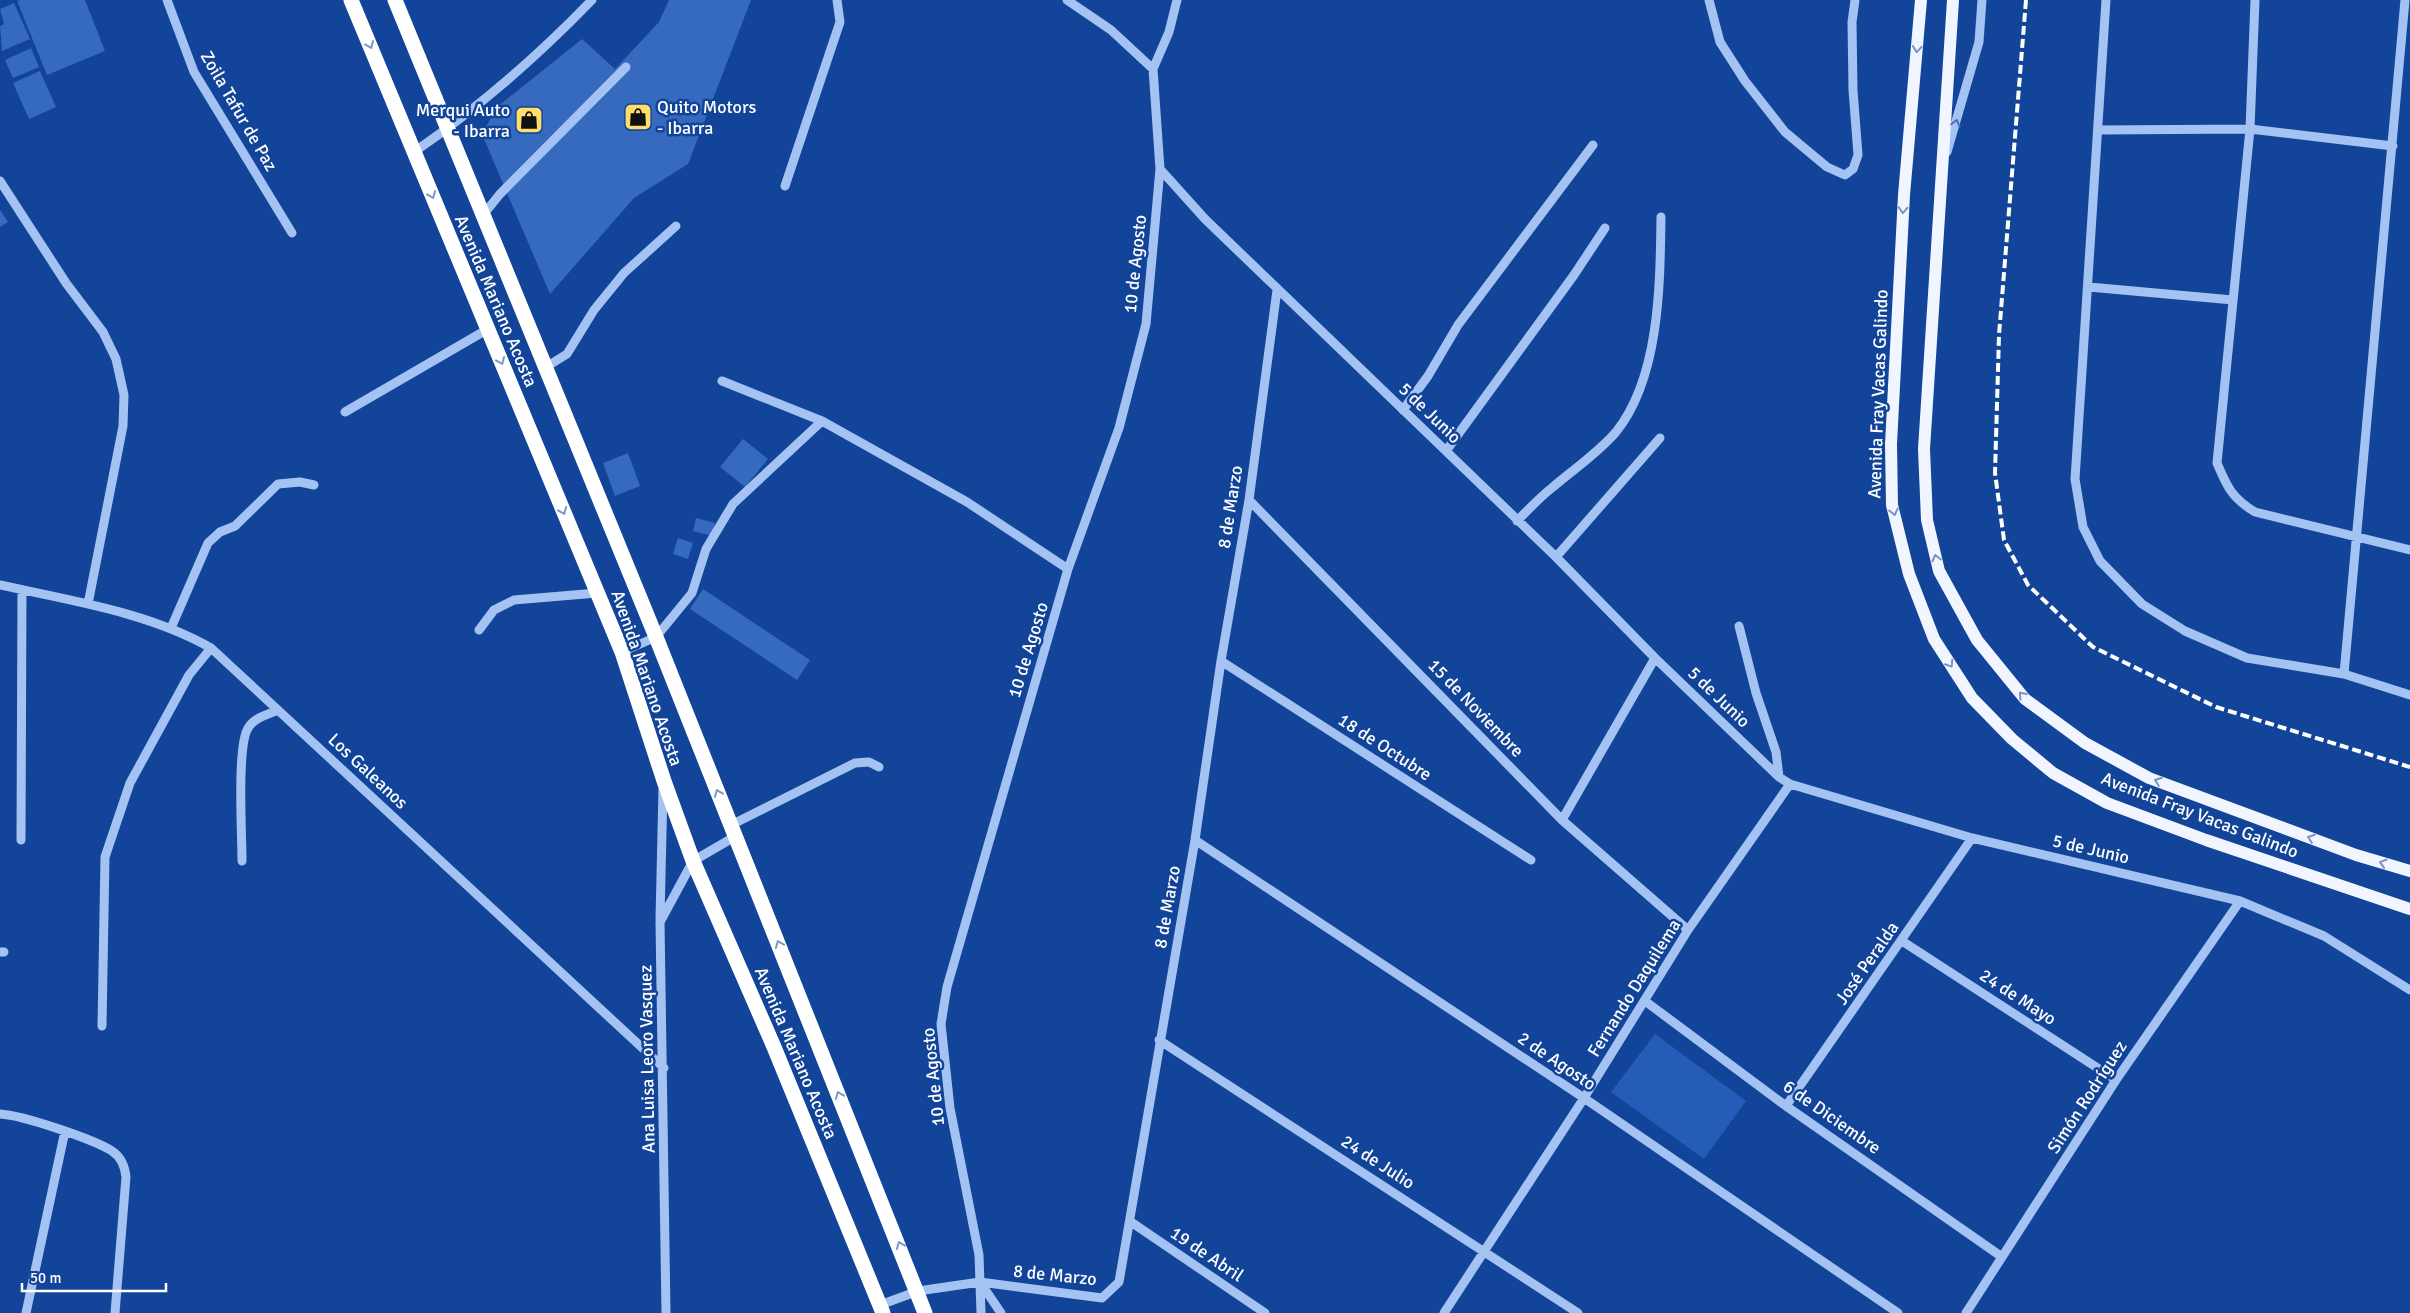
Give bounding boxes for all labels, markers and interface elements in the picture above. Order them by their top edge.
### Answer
one-way arrow [364,40,374,49]
one-way arrow [1912,45,1923,53]
street label: Zoila Tafur de Paz [196,47,282,175]
place label: Quito Motors - Ibarra [657,96,757,139]
place label: Merqui Auto - Ibarra [416,99,510,142]
shop icon: Quito Motors - Ibarra [623,102,653,132]
shop icon: Merqui Auto - Ibarra [514,105,544,135]
one-way arrow [1950,119,1960,127]
one-way arrow [426,190,437,199]
one-way arrow [1898,207,1908,215]
street label: Avenida Mariano Acosta [450,212,542,390]
street label: 10 de Agosto [1119,214,1151,314]
street label: Avenida Fray Vacas Galindo [1863,289,1893,499]
one-way arrow [495,356,506,365]
street label: 5 de Junio [1394,378,1466,448]
street label: 8 de Marzo [1213,464,1247,550]
one-way arrow [558,507,568,515]
one-way arrow [1888,508,1899,517]
one-way arrow [1931,554,1942,563]
street label: Avenida Mariano Acosta [607,587,687,769]
street label: 10 de Agosto [1003,599,1053,701]
street label: 15 de Noviembre [1424,654,1528,762]
one-way arrow [1944,658,1953,667]
street label: 5 de Junio [1683,662,1755,732]
one-way arrow [2019,691,2028,700]
street label: 18 de Octubre [1334,709,1436,785]
street label: Los Galeanos [324,728,413,814]
street label: Avenida Fray Vacas Galindo [2098,767,2302,863]
one-way arrow [2155,777,2163,787]
one-way arrow [714,789,724,798]
street label: 5 de Junio [2050,829,2132,869]
one-way arrow [2307,834,2316,844]
one-way arrow [2380,859,2388,869]
street label: 8 de Marzo [1149,864,1185,950]
street label: Fernando Daquilema [1583,915,1685,1061]
street label: José Peralda [1830,917,1904,1009]
one-way arrow [774,940,785,949]
street label: Avenida Mariano Acosta [750,964,842,1142]
street label: 24 de Mayo [1976,964,2060,1030]
street label: Ana Luisa Leoro Vasquez [634,965,660,1153]
street label: 10 de Agosto [917,1027,949,1127]
street label: 2 de Agosto [1514,1027,1600,1095]
street label: Simón Rodríguez [2042,1036,2132,1158]
street label: 6 de Diciembre [1779,1075,1885,1159]
one-way arrow [835,1091,845,1100]
street label: 24 de Julio [1337,1130,1419,1194]
street label: 19 de Abril [1166,1222,1248,1286]
one-way arrow [895,1242,905,1250]
scale bar [22,1260,166,1292]
street label: 8 de Marzo [1012,1260,1098,1290]
text: 50 m [30,1269,61,1287]

